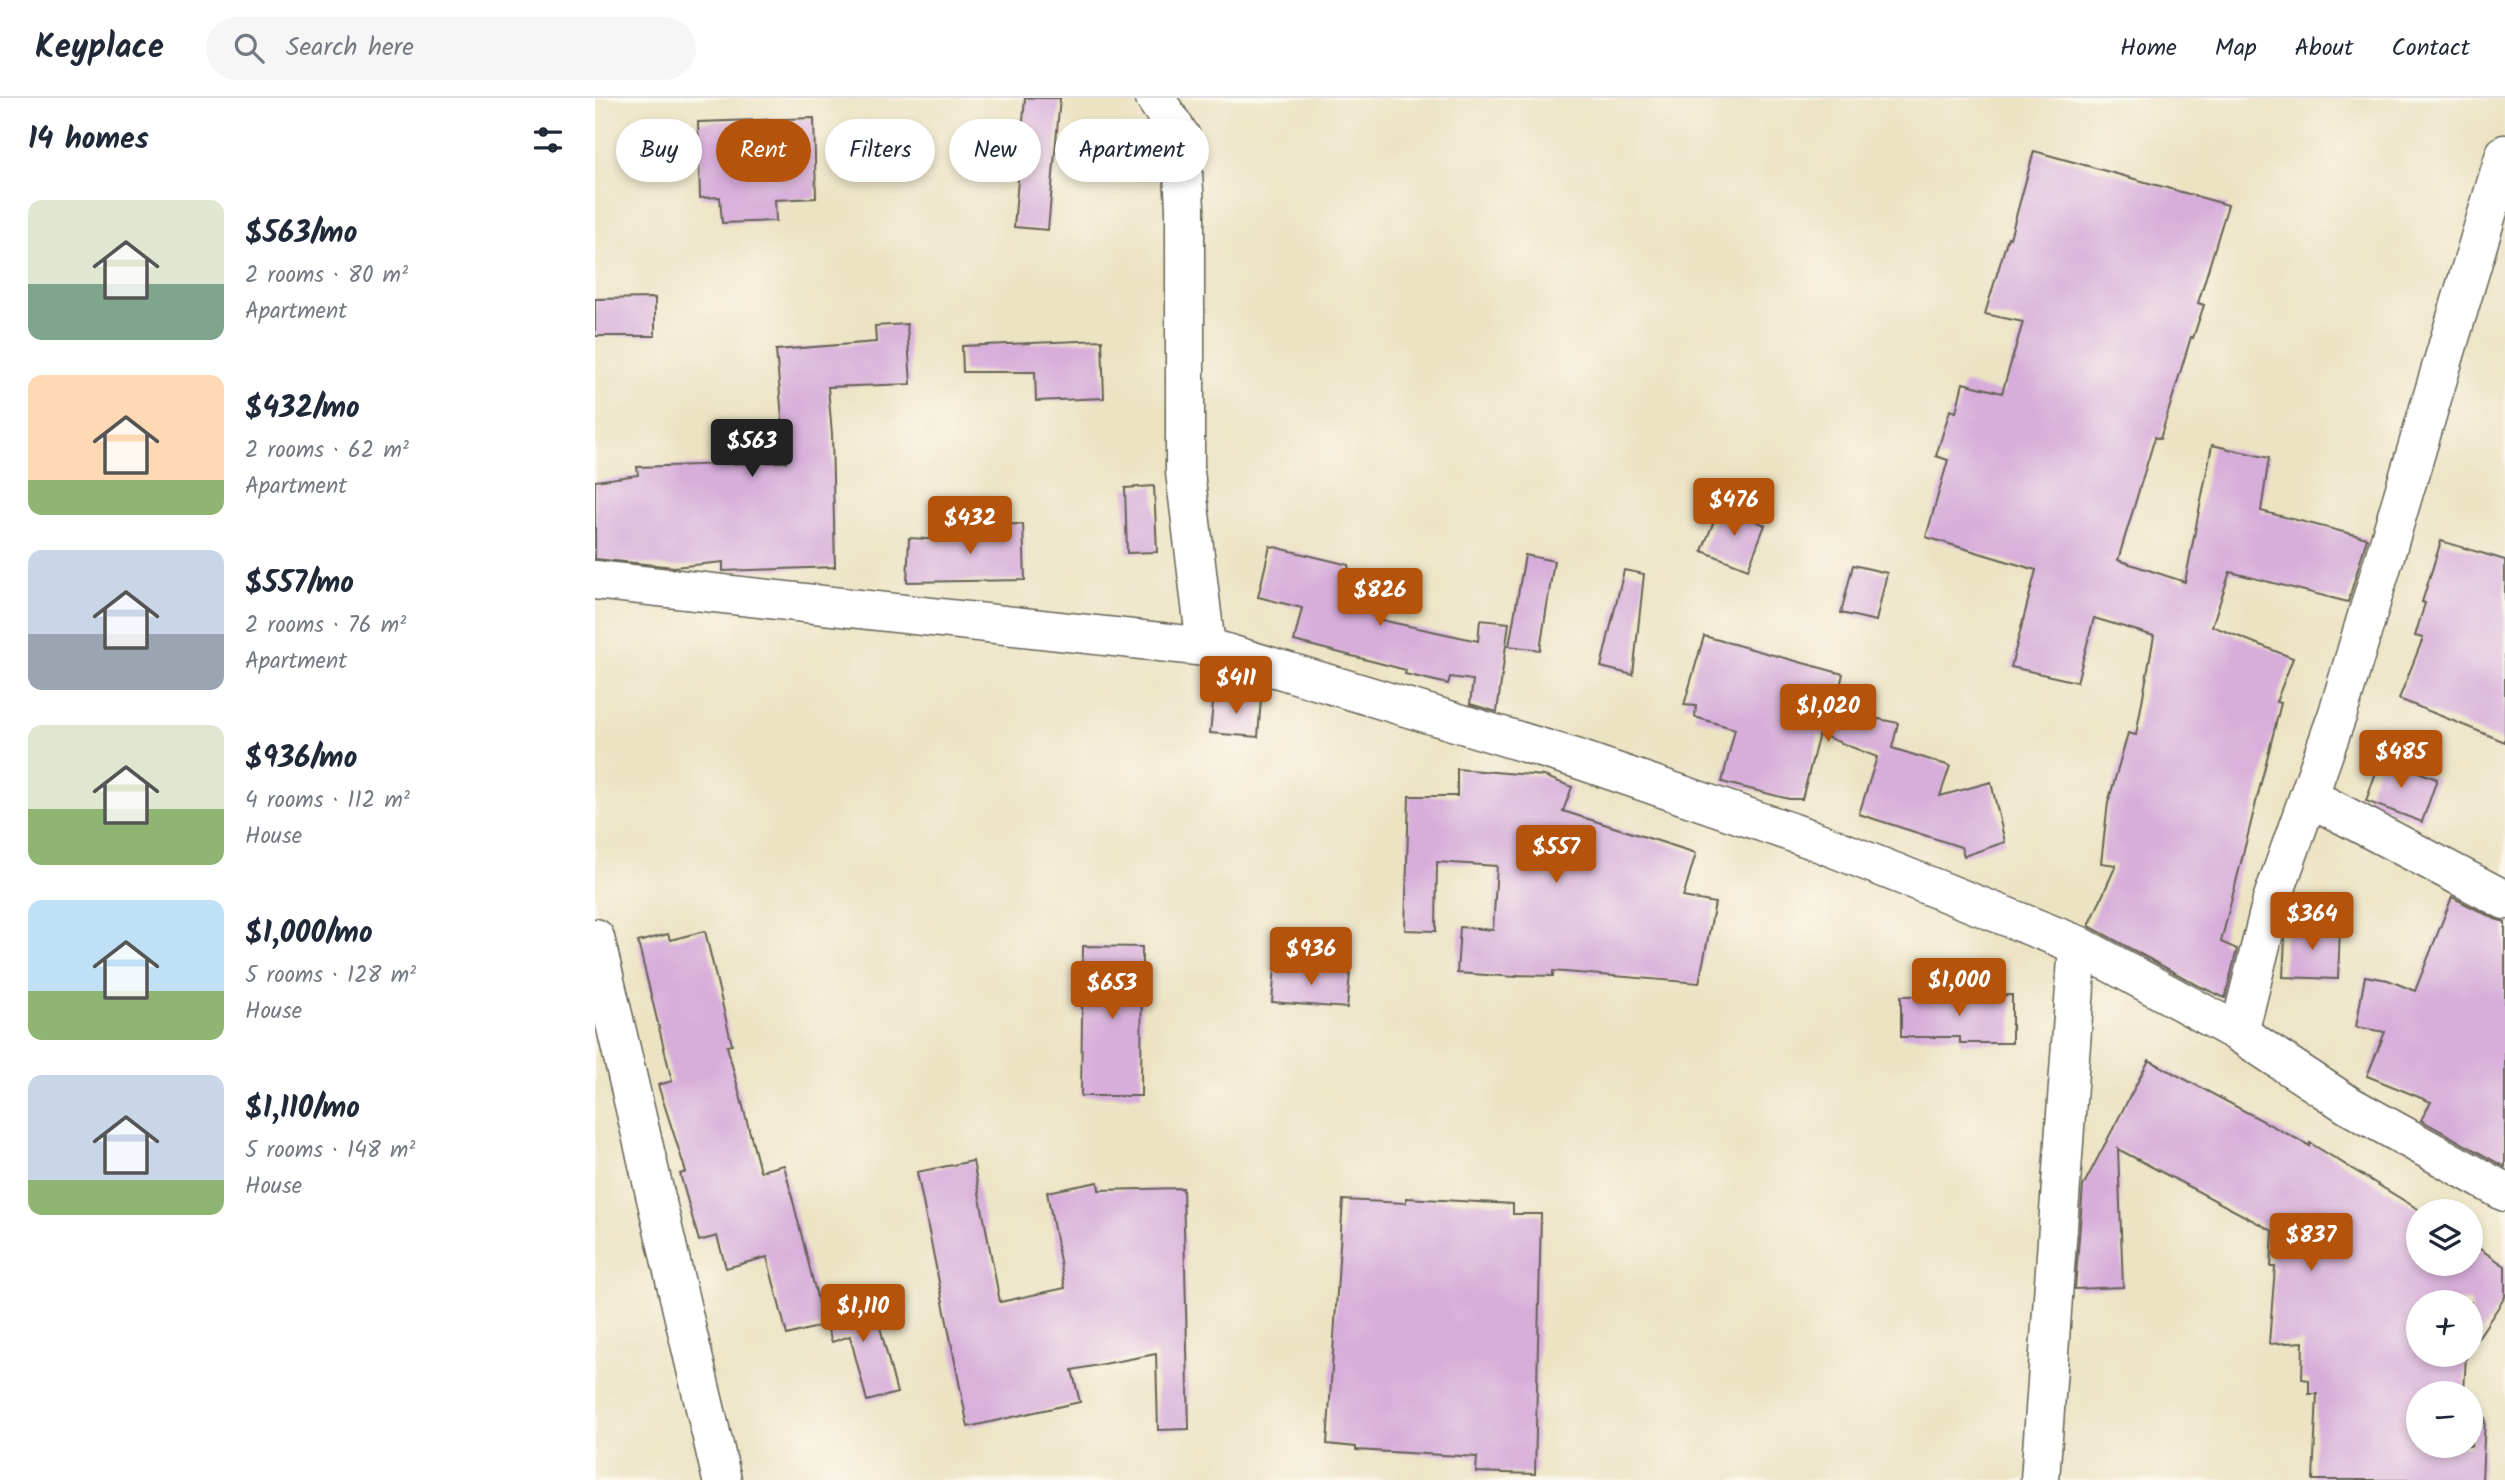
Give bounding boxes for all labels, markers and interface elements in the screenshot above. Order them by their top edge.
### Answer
search box [206,17,696,80]
text: Keyplace [35,22,164,75]
text: Search here [286,27,414,69]
icon: search [230,29,268,67]
text: Home [2120,29,2177,68]
text: Map [2215,29,2257,68]
text: About [2295,29,2353,68]
text: Contact [2391,29,2470,68]
text: 14 homes [28,116,149,164]
chip: Buy [616,119,702,182]
chip: Rent [716,119,811,182]
chip: Filters [825,119,935,182]
chip: New [949,119,1041,182]
chip: Apartment [1055,119,1209,182]
icon: filters [529,121,567,159]
text: $563/mo [245,210,357,258]
icon: home [84,228,168,312]
text: 2 rooms · 80 m² [245,258,408,294]
text: Apartment [245,294,347,330]
text: $432/mo [245,385,360,433]
icon: home [84,403,168,487]
pin: $563 [711,420,793,479]
text: $563 [727,424,777,460]
text: 2 rooms · 62 m² [245,433,409,469]
text: Apartment [245,469,347,505]
pin: $476 [1693,478,1775,538]
text: $476 [1709,483,1759,519]
pin: $432 [929,496,1011,556]
text: $432 [944,501,996,537]
text: $557/mo [245,560,354,608]
pin: $826 [1339,568,1421,628]
text: $826 [1353,573,1407,609]
icon: home [84,578,168,662]
text: 2 rooms · 76 m² [245,608,406,644]
text: Apartment [245,644,347,680]
pin: $411 [1195,656,1277,716]
text: $411 [1216,661,1256,697]
pin: $1,020 [1771,684,1885,744]
text: $1,020 [1796,689,1860,725]
pin: $485 [2360,730,2442,790]
text: $936/mo [245,735,357,783]
text: $485 [2375,735,2427,771]
icon: home [84,753,168,837]
text: 4 rooms · 112 m² [245,783,410,819]
text: House [245,819,302,855]
pin: $557 [1515,826,1597,885]
text: $557 [1532,830,1580,866]
pin: $364 [2271,892,2353,952]
text: $364 [2286,897,2338,933]
text: $1,000/mo [245,910,373,958]
icon: home [84,928,168,1012]
pin: $936 [1270,928,1352,987]
text: $936 [1286,932,1336,968]
text: 5 rooms · 128 m² [245,958,416,994]
pin: $1,000 [1902,958,2016,1018]
pin: $653 [1071,962,1153,1021]
text: $1,000 [1928,963,1990,999]
text: $653 [1087,966,1137,1002]
text: House [245,994,302,1030]
text: $1,110/mo [245,1085,360,1133]
icon: home [84,1103,168,1187]
text: 5 rooms · 148 m² [245,1133,415,1169]
text: House [245,1169,302,1205]
map controls [2406,1199,2483,1458]
button: layers [2406,1199,2483,1276]
pin: $837 [2270,1214,2352,1273]
text: $837 [2286,1218,2336,1254]
pin: $1,110 [806,1284,920,1344]
text: $1,110 [837,1289,889,1325]
button: + [2406,1290,2483,1367]
button: − [2406,1381,2483,1458]

